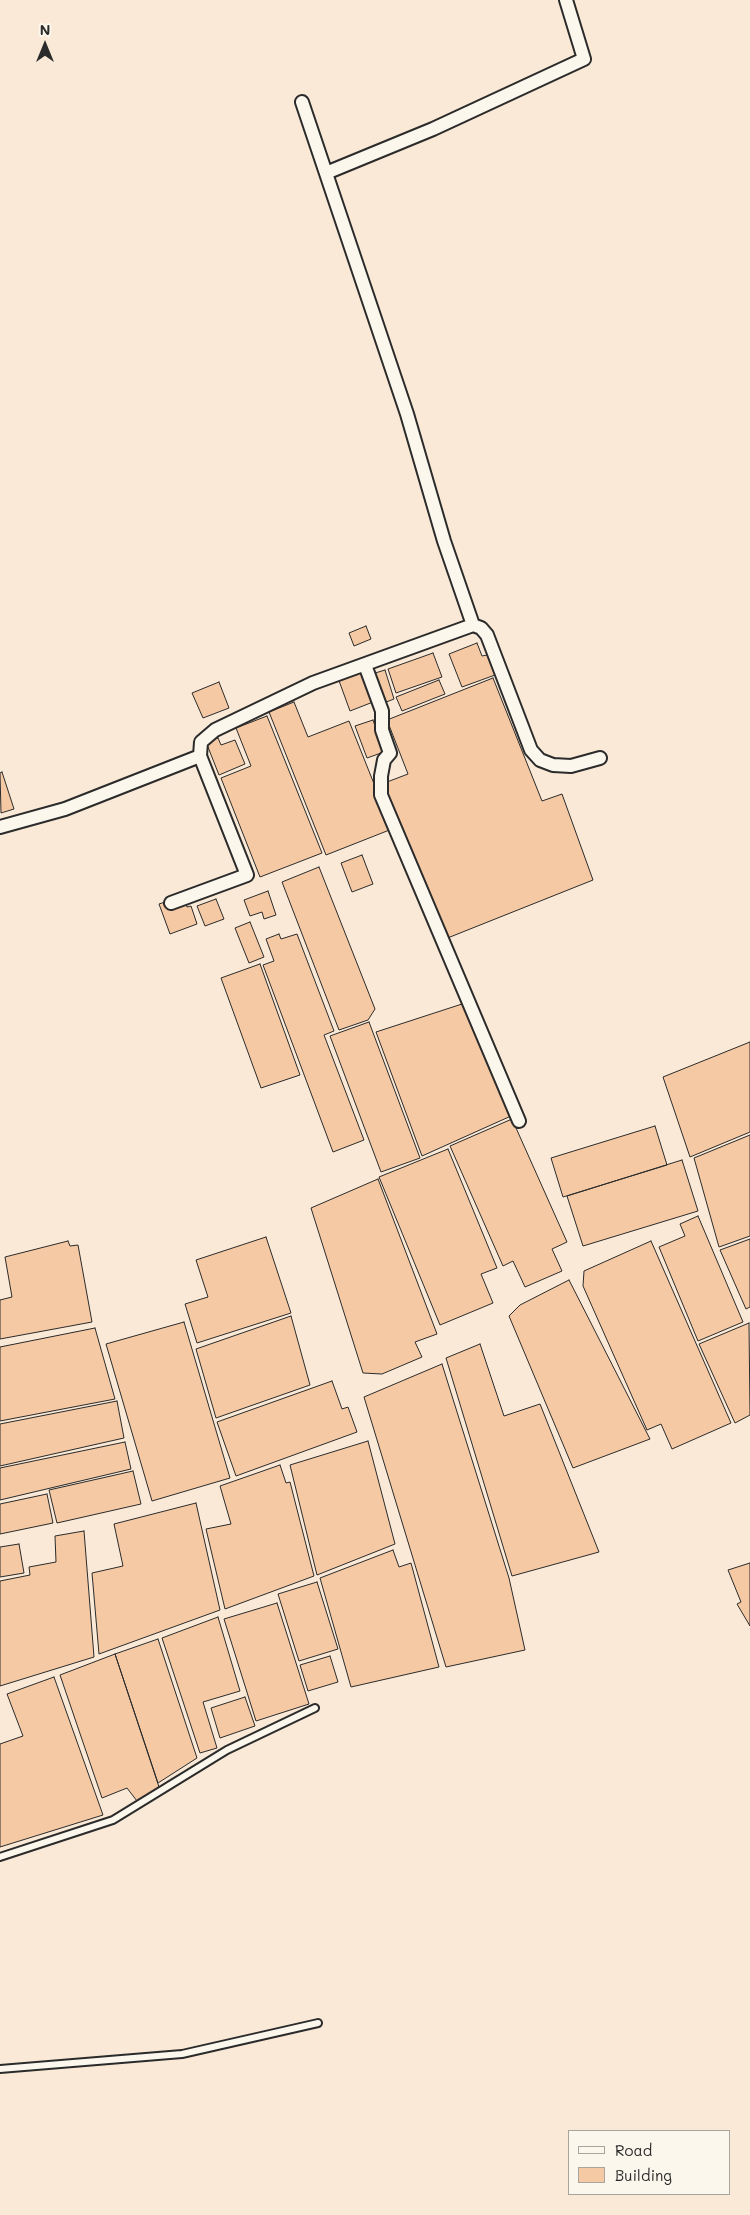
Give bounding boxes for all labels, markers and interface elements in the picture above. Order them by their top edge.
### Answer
north arrow [20,20,70,70]
text: N [40,20,50,39]
legend [568,2130,730,2195]
text: Road [615,2140,652,2160]
text: Building [615,2165,672,2185]

